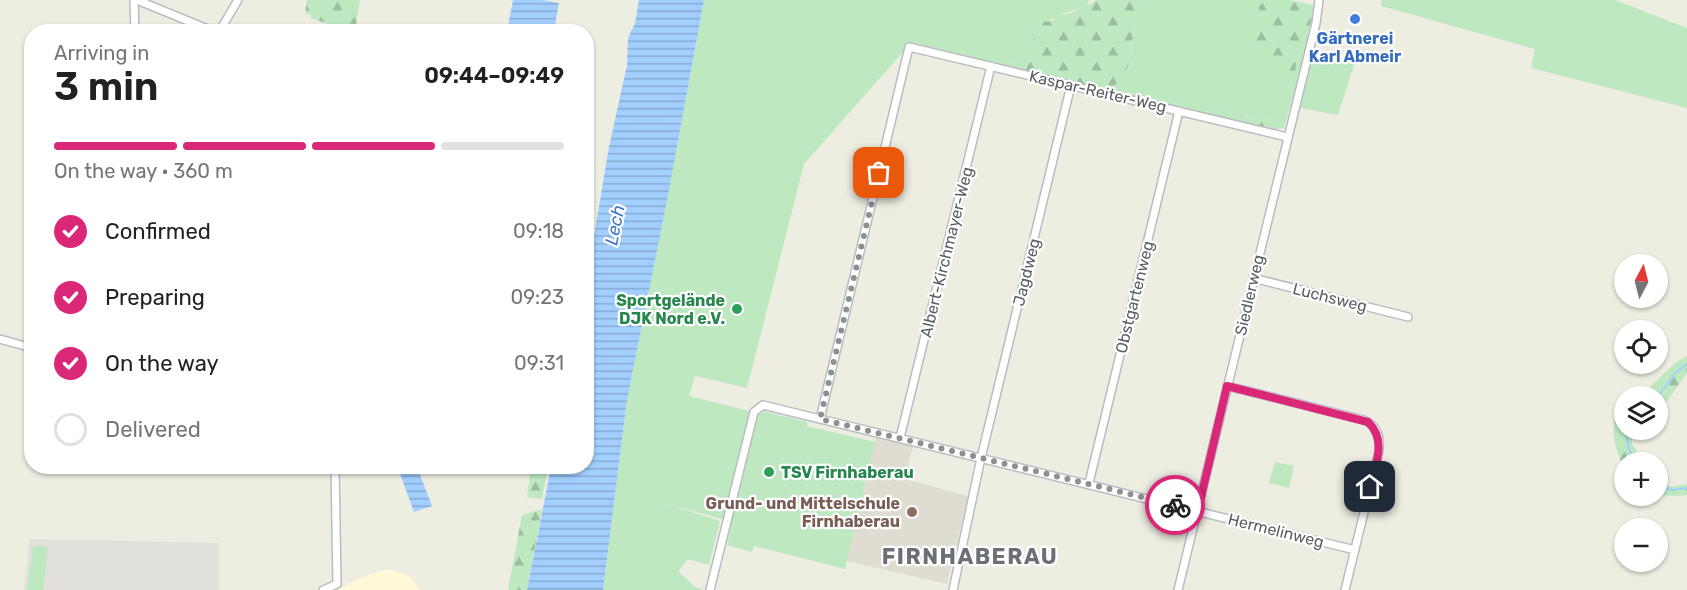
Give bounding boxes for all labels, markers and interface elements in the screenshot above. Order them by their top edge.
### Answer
marker: Gärtnerei Karl Abmeir [1348,12,1362,26]
place label: Gärtnerei Karl Abmeir [1309,29,1402,66]
text: Arriving in [54,41,149,65]
text: 09:44–09:49 [424,62,564,89]
text: 3 min [54,64,159,110]
street label: Kaspar-Reiter-Weg [1027,66,1168,117]
pin [853,147,904,198]
icon: bag [862,156,895,189]
text: On the way · 360 m [54,159,233,183]
street label: Albert-Kirchmayer-Weg [916,165,977,339]
water label: Lech [600,203,630,247]
icon: check [54,215,87,248]
text: Confirmed [105,218,211,245]
text: 09:18 [513,219,564,243]
street label: Jagdweg [1009,236,1044,308]
street label: Obstgartenweg [1111,239,1158,355]
street label: Siedlerweg [1231,253,1268,337]
north arrow [1614,254,1668,308]
map controls [1614,254,1668,572]
street label: Luchsweg [1291,279,1369,316]
icon: check [54,281,87,314]
text: Preparing [105,284,205,311]
text: 09:23 [511,285,564,309]
place label: Sportgelände DJK Nord e.V. [616,291,725,328]
marker: Sportgelände DJK Nord e.V. [730,302,744,316]
button: locate [1614,320,1668,374]
icon: check [54,347,87,380]
text: On the way [105,350,219,377]
text: 09:31 [514,351,564,375]
button: layers [1614,386,1668,440]
text: Delivered [105,416,201,443]
button: + [1614,452,1668,506]
pin [1344,461,1395,512]
place label: TSV Firnhaberau [781,463,914,482]
marker: TSV Firnhaberau [762,465,776,479]
icon: home [1353,470,1386,503]
courier [1145,475,1205,535]
icon: bike [1159,489,1192,522]
place label: Grund- und Mittelschule Firnhaberau [706,494,900,531]
marker: Grund- und Mittelschule Firnhaberau [905,505,919,519]
street label: Hermelinweg [1226,509,1326,552]
button: − [1614,518,1668,572]
district label: FIRNHABERAU [882,543,1058,570]

